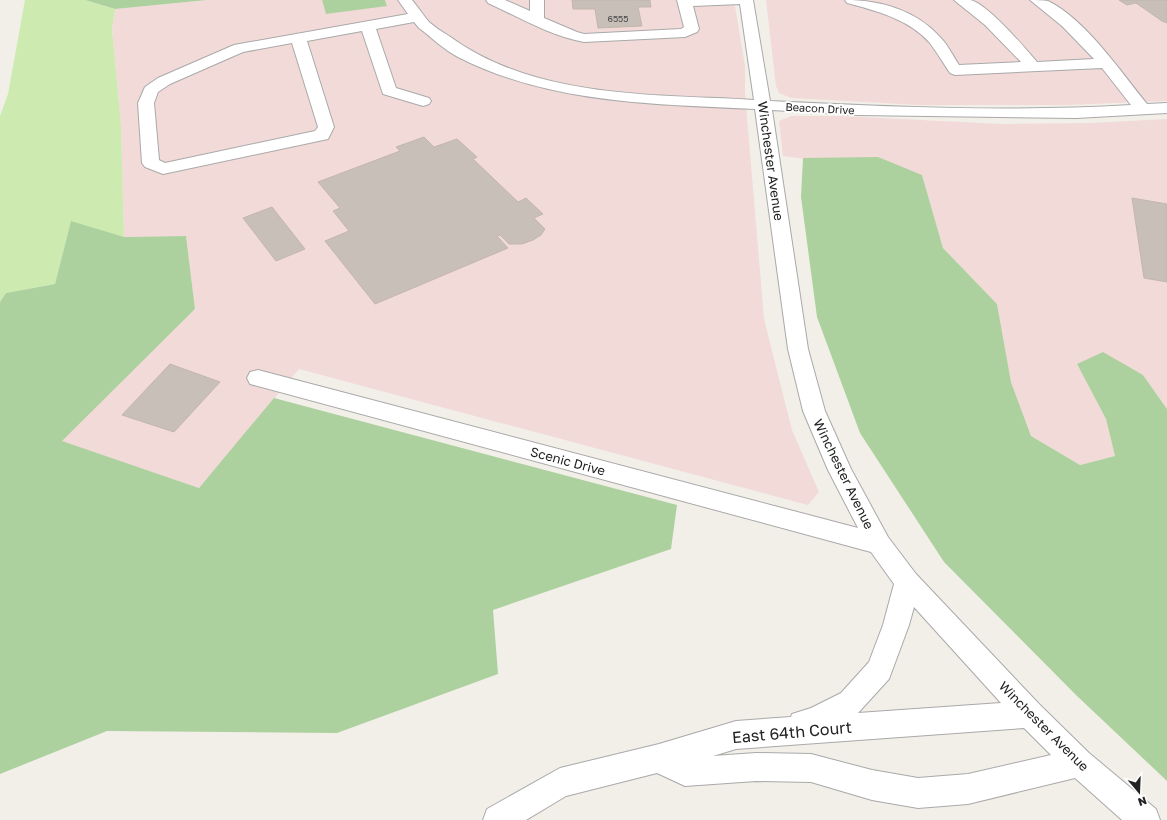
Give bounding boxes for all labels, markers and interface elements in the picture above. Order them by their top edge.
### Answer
house number: 6555 [607,13,629,24]
street label: Winchester Avenue [755,100,787,222]
street label: Beacon Drive [785,100,855,116]
street label: Winchester Avenue [810,416,878,532]
street label: Scenic Drive [529,443,607,479]
street label: Winchester Avenue [996,678,1092,774]
street label: East 64th Court [731,717,853,747]
north arrow [1119,772,1159,812]
text: N [1136,794,1148,809]

